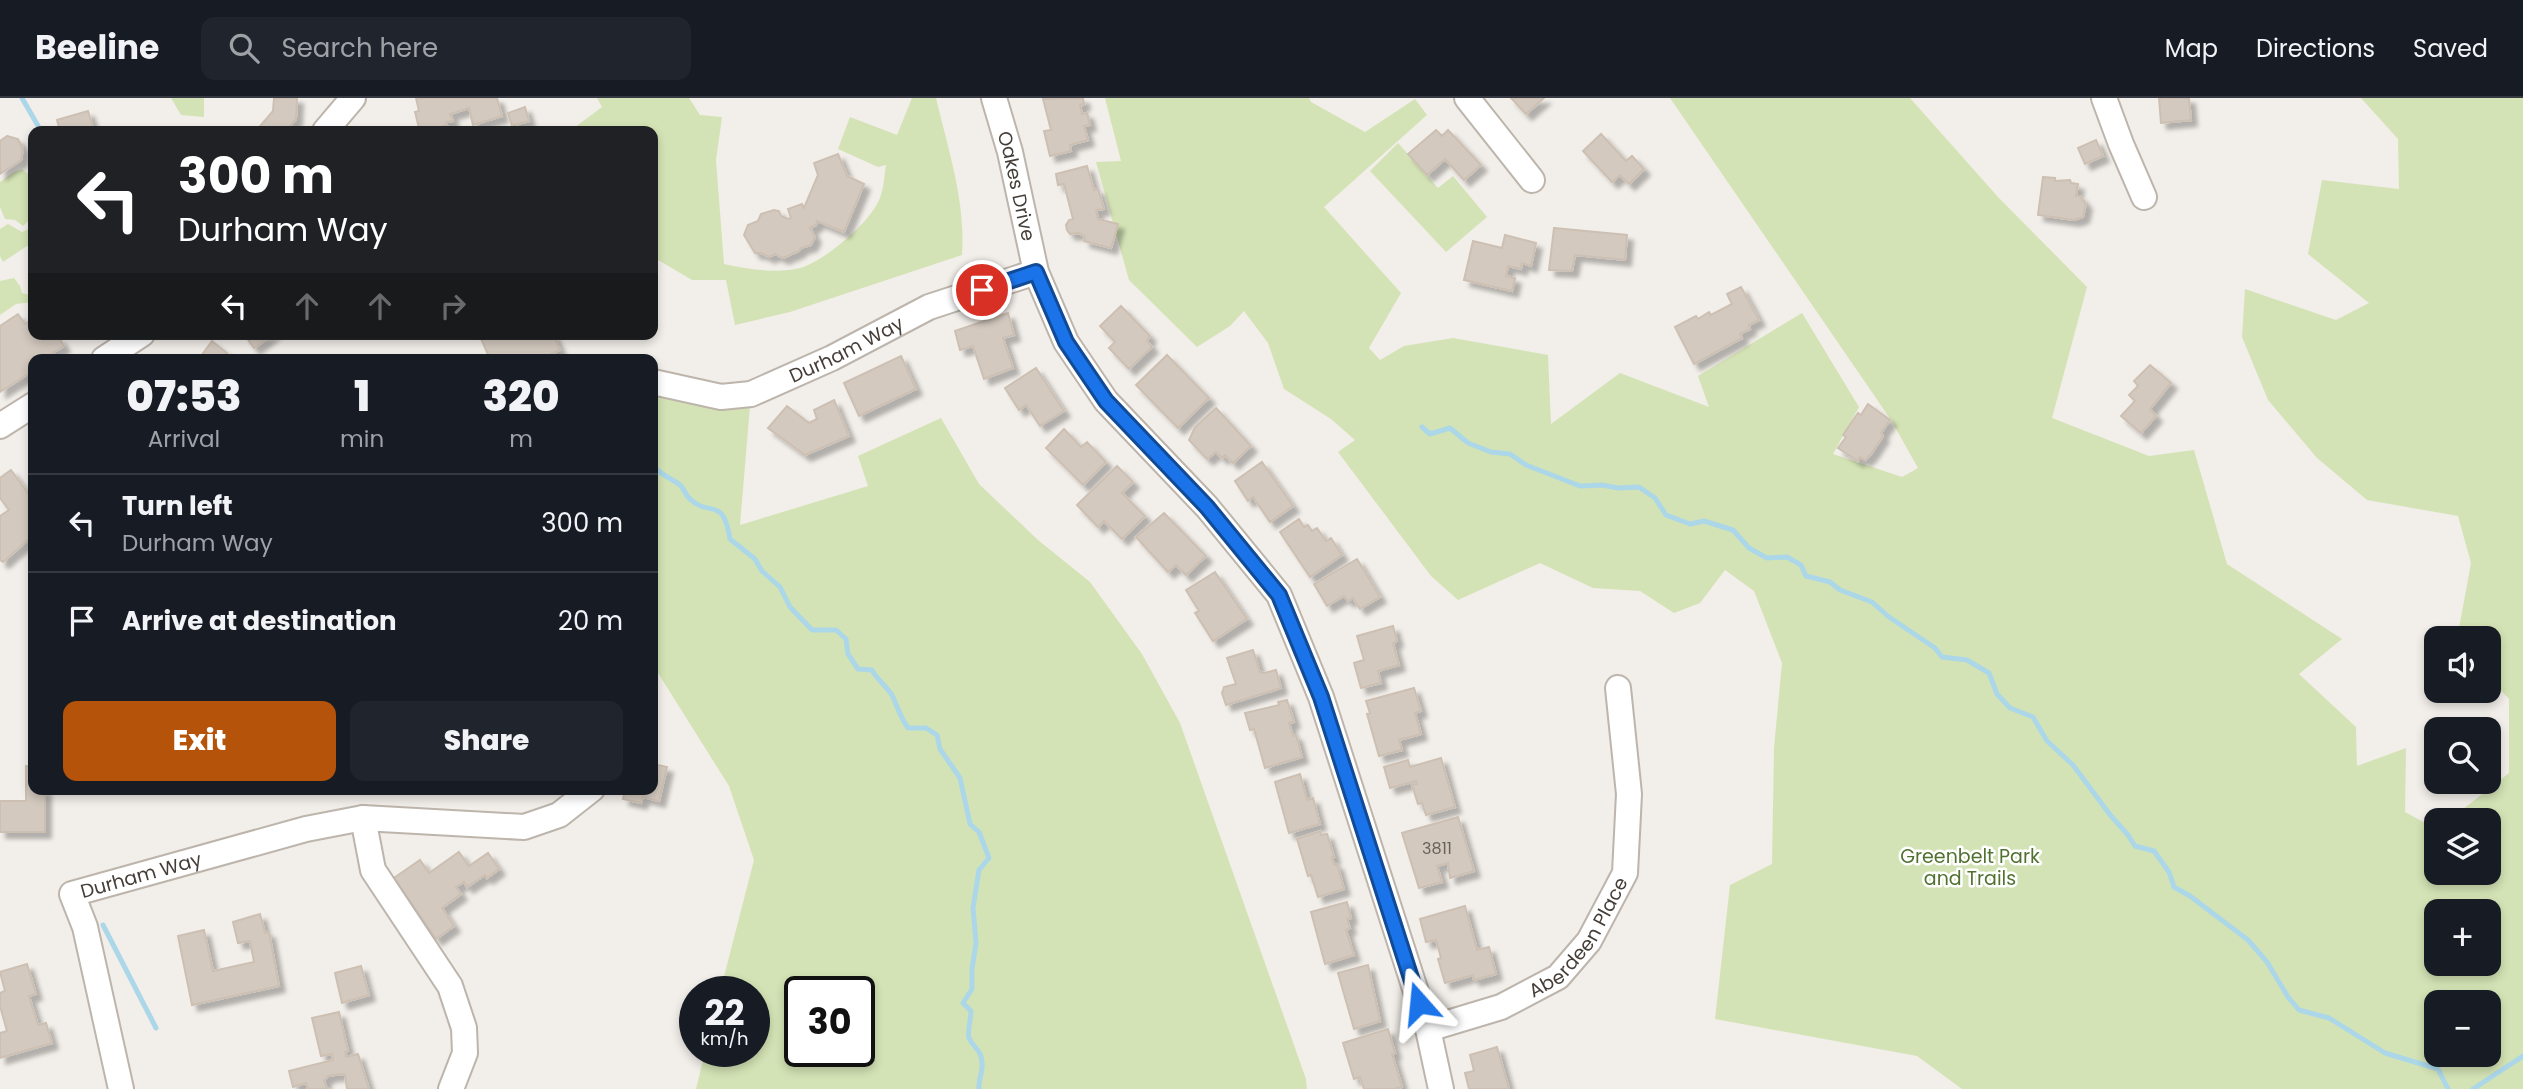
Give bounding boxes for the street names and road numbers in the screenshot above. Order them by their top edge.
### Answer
street label: Oakes Drive [991,128,1042,244]
street label: Durham Way [785,310,909,389]
street label: Durham Way [78,846,205,905]
street label: Aberdeen Place [1524,872,1635,1004]

